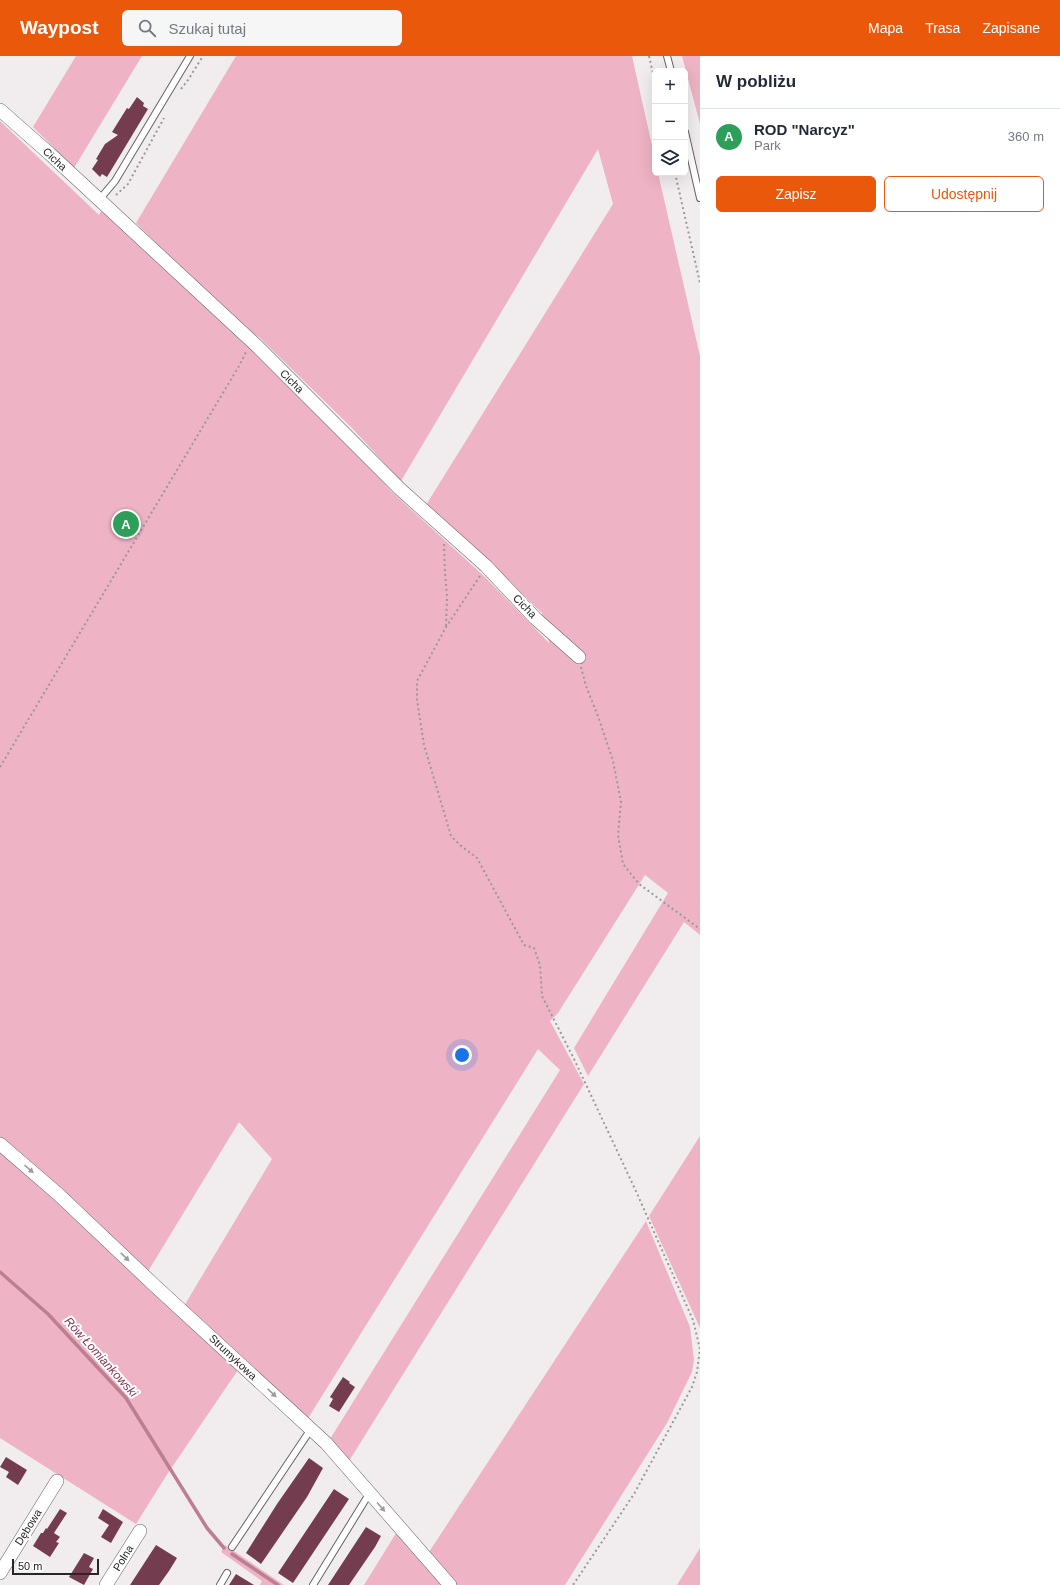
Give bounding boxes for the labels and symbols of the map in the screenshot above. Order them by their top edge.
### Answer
street label: Cicha [41,145,70,174]
street label: Cicha [278,367,307,396]
pin: A [113,509,139,539]
street label: Cicha [511,592,540,621]
your location [452,1045,472,1065]
one-way arrow [24,1165,35,1174]
one-way arrow [120,1253,130,1262]
water label: Rów Łomiankowski [61,1314,141,1400]
street label: Strumykowa [207,1332,260,1383]
one-way arrow [267,1388,277,1398]
one-way arrow [376,1502,386,1512]
street label: Dębowa [12,1506,44,1547]
street label: Polna [110,1542,136,1573]
scale bar [12,1557,99,1576]

